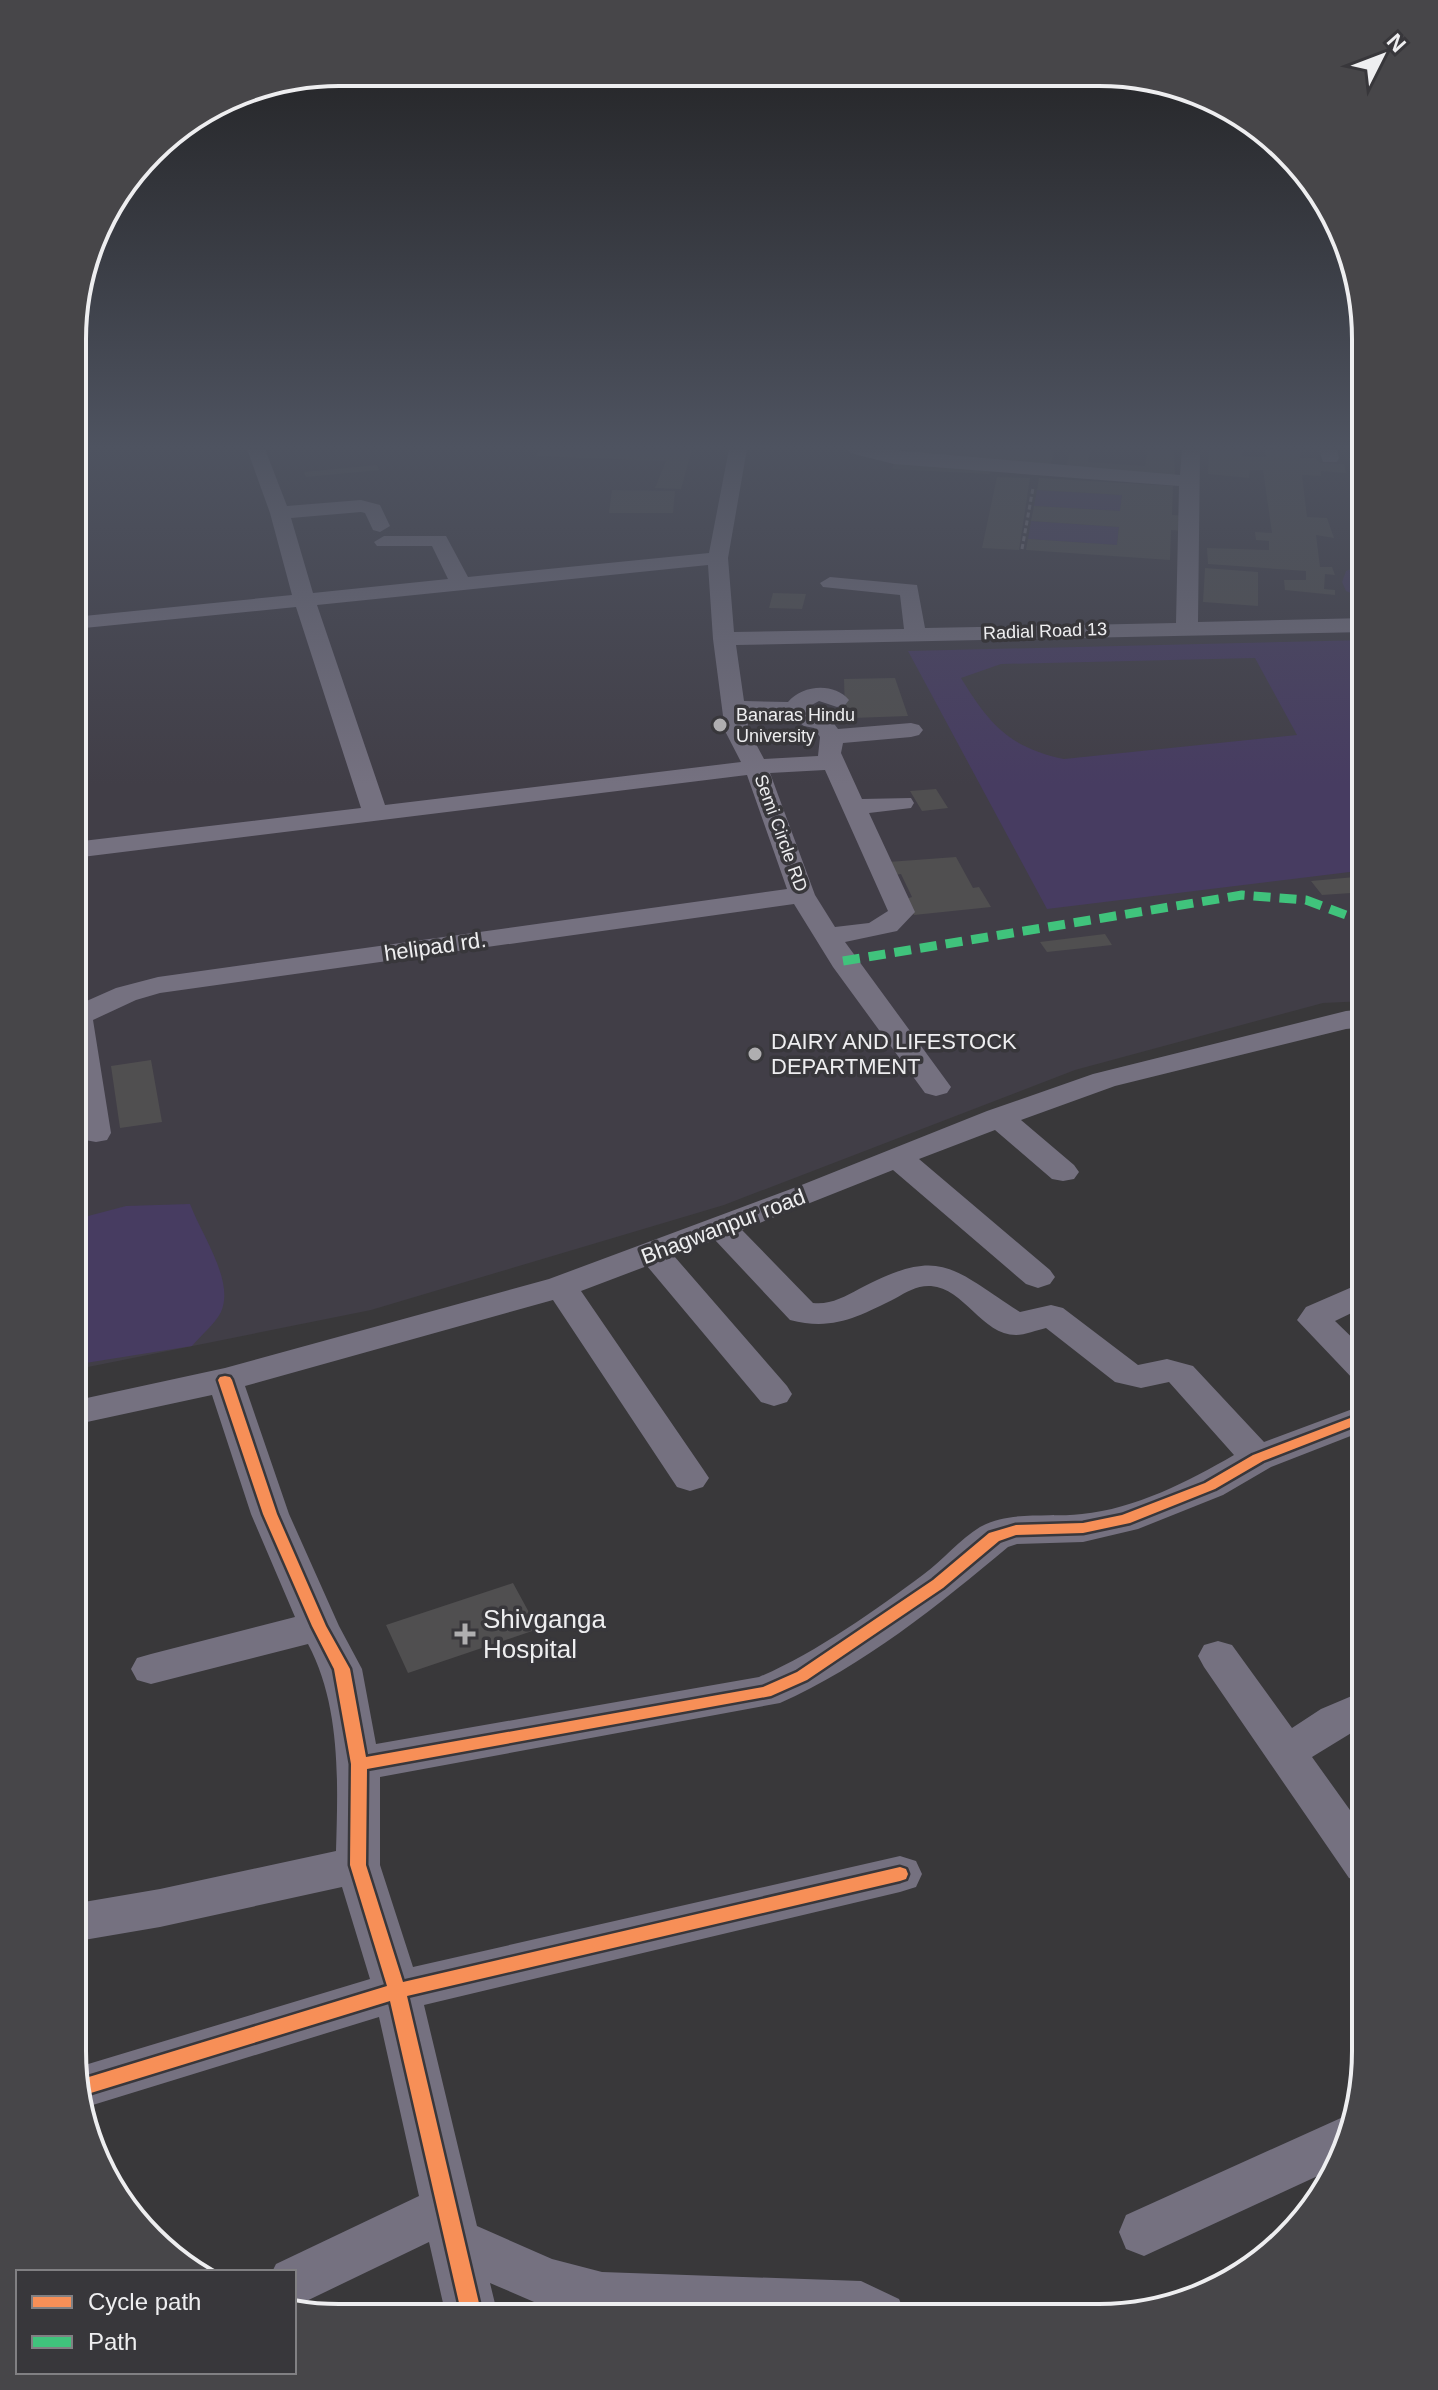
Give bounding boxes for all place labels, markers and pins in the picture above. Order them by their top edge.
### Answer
place label: Banaras Hindu University [736,705,855,746]
marker: Banaras Hindu University [711,716,729,734]
place label: DAIRY AND LIFESTOCK DEPARTMENT [771,1029,1017,1079]
marker: DAIRY AND LIFESTOCK DEPARTMENT [746,1045,764,1063]
place label: Shivganga Hospital [483,1604,606,1664]
marker: Shivganga Hospital [454,1623,476,1645]

